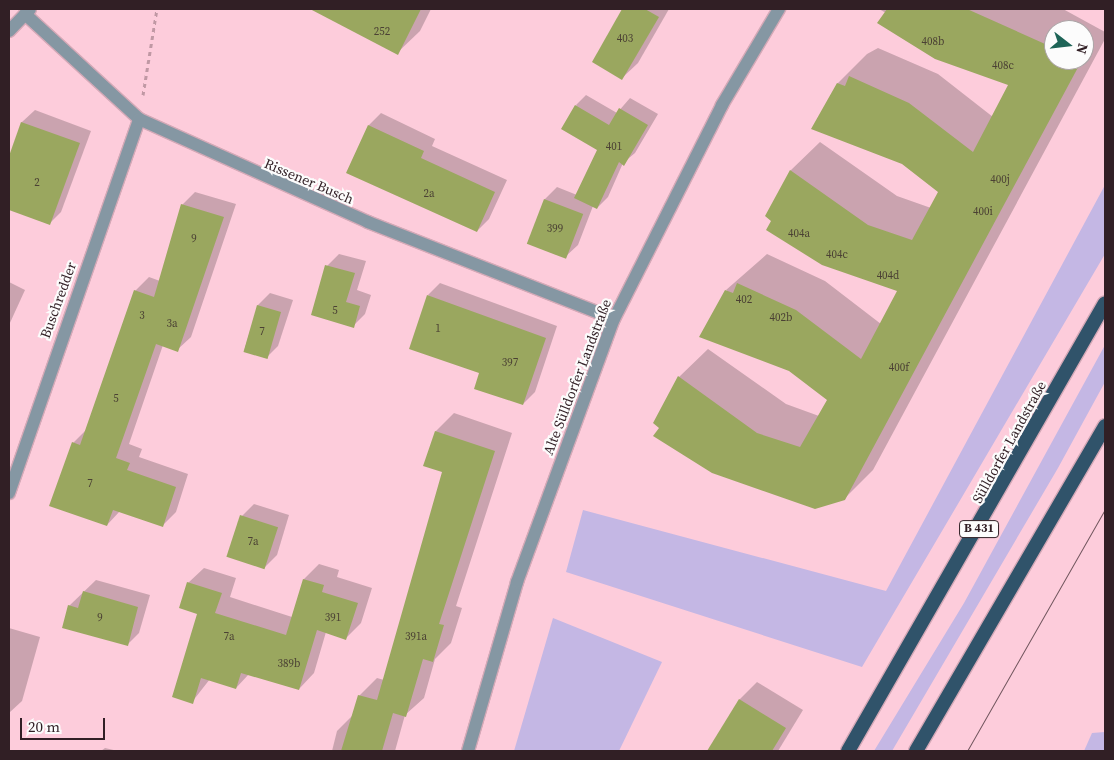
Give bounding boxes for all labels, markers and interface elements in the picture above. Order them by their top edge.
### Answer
north arrow [1044,20,1094,70]
house number: 252 [374,25,390,39]
house number: 403 [617,32,633,46]
house number: 408b [922,35,944,49]
text: N [1071,41,1093,57]
house number: 408c [992,59,1014,73]
house number: 401 [606,140,622,154]
street label: Rissener Busch [262,155,356,207]
house number: 400j [990,173,1010,187]
house number: 2 [34,176,40,190]
house number: 2a [423,187,435,201]
house number: 400i [973,205,993,219]
house number: 399 [547,222,563,236]
house number: 404a [788,227,810,241]
house number: 9 [191,232,197,246]
house number: 404c [826,248,848,262]
street label: Buschredder [36,260,80,340]
house number: 404d [877,269,899,283]
house number: 402 [736,293,752,307]
street label: Alte Sülldorfer Landstraße [540,297,614,457]
house number: 5 [332,304,338,318]
house number: 3 [139,309,145,323]
house number: 402b [770,311,792,325]
house number: 3a [166,317,178,331]
house number: 1 [435,322,441,336]
house number: 7 [259,325,265,339]
house number: 397 [502,356,518,370]
house number: 400f [889,361,909,375]
street label: Sülldorfer Landstraße [968,378,1050,506]
house number: 5 [113,392,119,406]
house number: 7 [87,477,93,491]
road number: B 431 [959,520,999,538]
house number: 7a [247,535,259,549]
house number: 9 [97,611,103,625]
house number: 391 [325,611,341,625]
house number: 7a [223,630,235,644]
house number: 391a [405,630,427,644]
house number: 389b [278,657,300,671]
scale bar [22,708,108,740]
text: 20 m [28,716,60,737]

